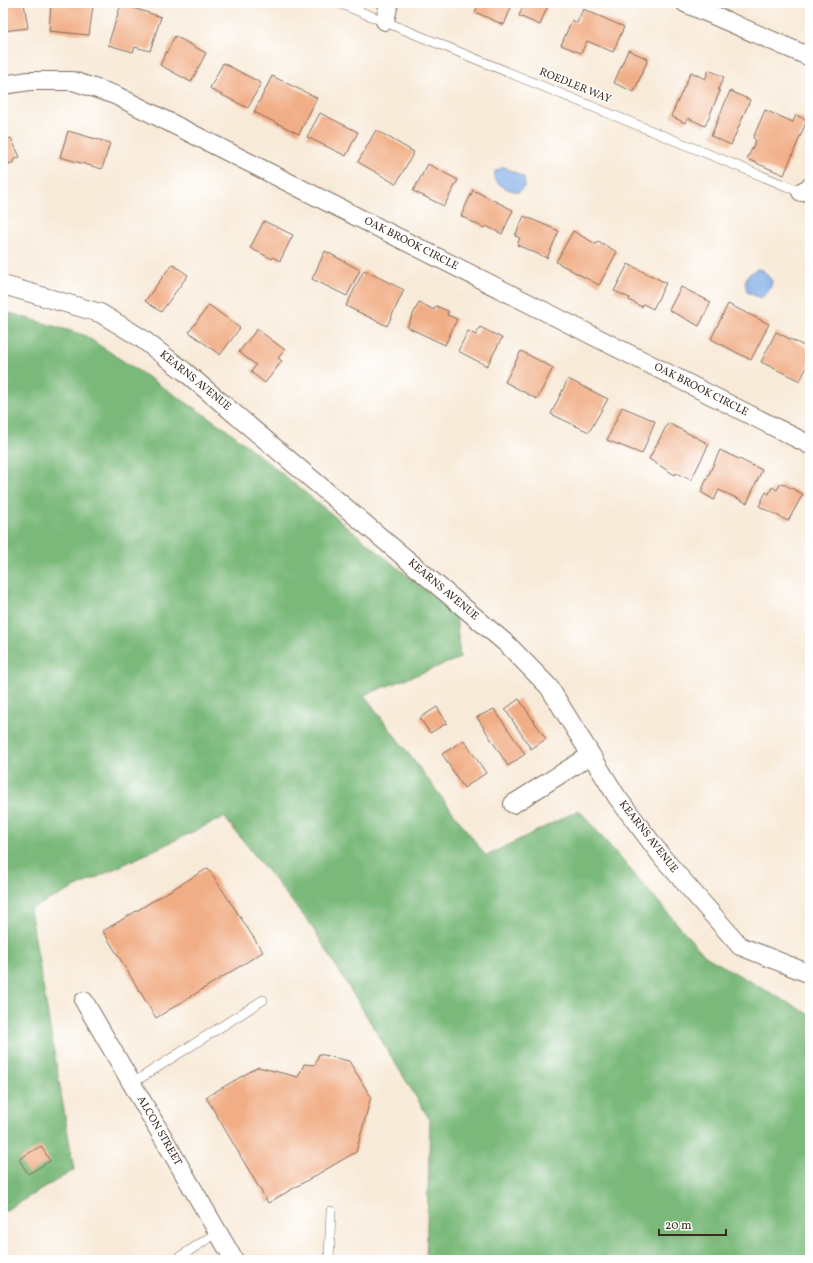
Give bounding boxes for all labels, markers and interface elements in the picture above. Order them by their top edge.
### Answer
street label: ROEDLER WAY [537,65,613,107]
street label: OAK BROOK CIRCLE [361,214,461,274]
street label: KEARNS AVENUE [156,347,234,415]
street label: OAK BROOK CIRCLE [651,360,751,420]
street label: KEARNS AVENUE [404,556,482,624]
street label: KEARNS AVENUE [615,798,681,877]
street label: ALCON STREET [133,1093,185,1169]
scale bar [659,1211,726,1237]
text: 20 m [665,1218,692,1234]

